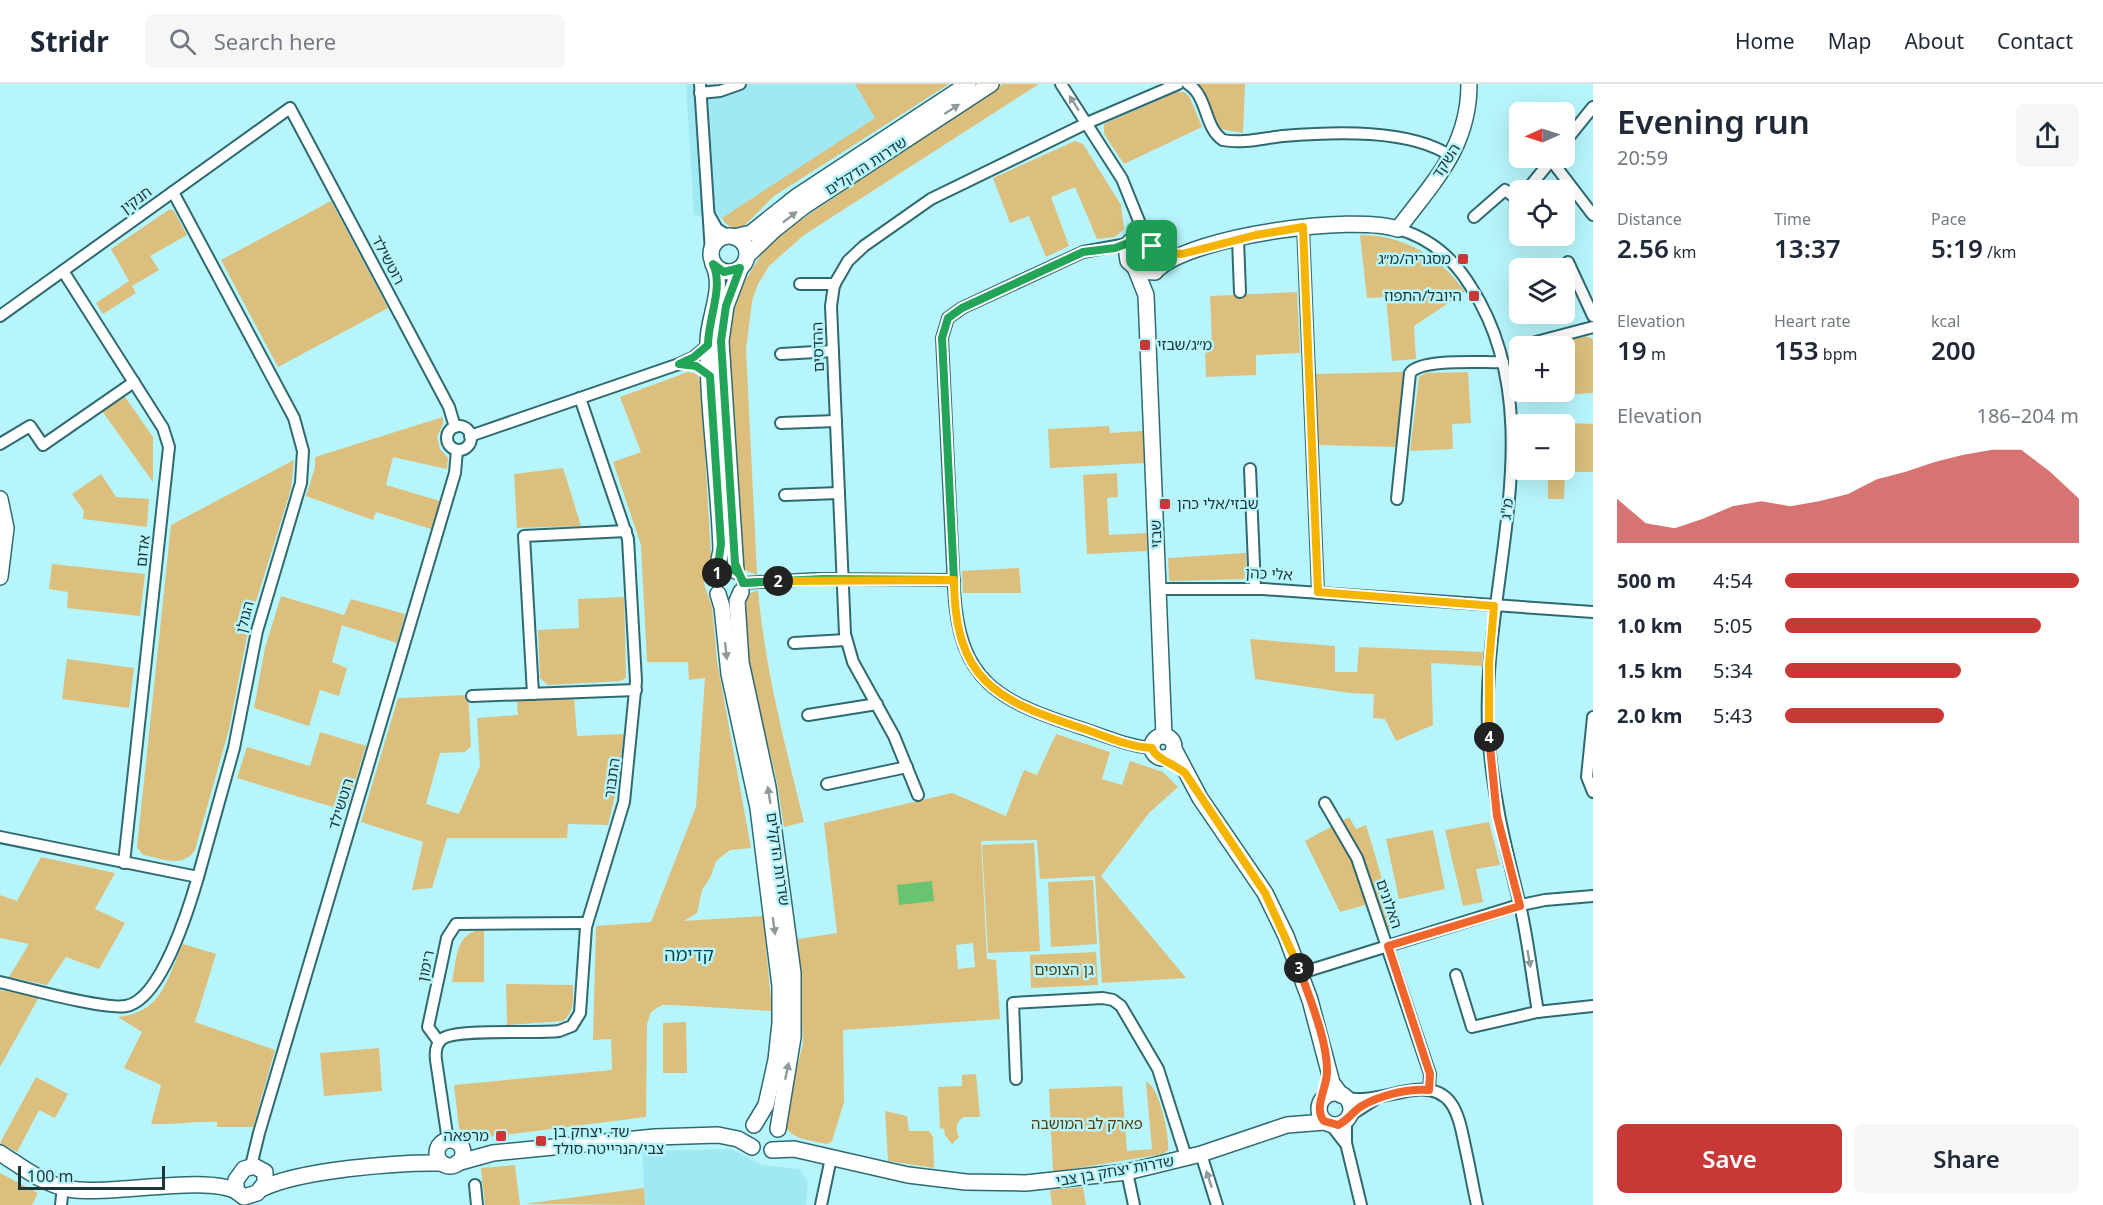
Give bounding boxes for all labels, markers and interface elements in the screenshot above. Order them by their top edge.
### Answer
search box [145,14,565,68]
text: Stridr [30,22,109,60]
icon: search [166,25,199,58]
text: Search here [214,26,336,56]
text: Home [1735,27,1795,55]
text: Map [1828,27,1871,55]
text: About [1904,27,1964,55]
text: Contact [1997,27,2073,55]
one-way arrow [1068,96,1080,112]
text: Evening run [1617,99,1810,144]
north arrow [1509,102,1575,168]
map controls [1509,102,1575,480]
one-way arrow [944,104,961,115]
button: share [2016,104,2079,167]
street label: שדרות הדקלים [821,131,910,199]
street label: השקד [1426,139,1464,182]
text: 20:59 [1617,144,1668,171]
button: locate [1509,180,1575,246]
street label: חנקין [116,181,155,217]
text: Distance [1617,208,1682,230]
text: Time [1774,208,1811,230]
text: Pace [1931,208,1966,230]
one-way arrow [782,211,798,223]
pin [1126,220,1177,271]
icon: arrive [1135,229,1168,262]
text: 2.56 [1617,230,1669,266]
text: 13:37 [1774,230,1841,266]
text: 5:19 [1931,230,1983,266]
street label: רוטשילד [368,231,410,288]
text: km [1669,241,1696,263]
text: /km [1983,241,2016,263]
place label: מסגריה/מ״ג [1378,248,1451,268]
marker: מסגריה/מ״ג [1456,252,1470,266]
button: layers [1509,258,1575,324]
place label: היובל/התפוז [1384,285,1462,305]
marker: היובל/התפוז [1467,289,1481,303]
text: Elevation [1617,310,1685,332]
text: Heart rate [1774,310,1850,332]
text: kcal [1931,310,1960,332]
street label: ההדסים [806,322,828,373]
text: 19 [1617,332,1647,368]
text: 153 [1774,332,1819,368]
text: 200 [1931,332,1976,368]
place label: מ״ג/שבזי [1157,334,1212,354]
button: + [1509,336,1575,402]
marker: מ״ג/שבזי [1138,338,1152,352]
text: m [1647,343,1666,365]
text: bpm [1819,343,1857,365]
text: Elevation [1617,402,1702,429]
text: 186–204 m [1976,402,2079,429]
button: − [1509,414,1575,480]
place label: שבזי/אלי כהן [1177,493,1259,513]
marker: שבזי/אלי כהן [1158,497,1172,511]
street label: מ"ג [1495,497,1517,521]
street label: שבזי [1145,519,1165,549]
street label: אדום [130,534,154,568]
pin: 1 [702,558,732,588]
text: 1 [712,562,722,584]
street label: אלי כהן [1245,562,1293,584]
pin: 2 [763,566,793,596]
text: 500 m [1617,567,1676,594]
text: 4:54 [1713,567,1753,594]
text: 2 [773,570,783,592]
street label: הגולן [230,599,258,635]
text: 1.0 km [1617,612,1683,639]
text: 5:05 [1713,612,1753,639]
one-way arrow [721,642,731,661]
text: 1.5 km [1617,657,1683,684]
text: 5:34 [1713,657,1753,684]
text: 2.0 km [1617,702,1683,729]
text: 5:43 [1713,702,1753,729]
pin: 4 [1474,722,1504,752]
text: 4 [1484,726,1494,748]
street label: התבור [598,756,624,799]
street label: רוטשילד [323,775,357,832]
one-way arrow [765,785,774,804]
street label: שדרות הדקלים [763,811,795,907]
street label: האלונים [1372,876,1408,931]
one-way arrow [769,917,778,936]
district label: קדימה [664,942,714,966]
street label: רימון [412,948,438,983]
one-way arrow [1525,950,1534,969]
pin: 3 [1284,953,1314,983]
text: 3 [1294,957,1304,979]
park label: גן הצופים [1034,959,1094,979]
one-way arrow [783,1062,793,1081]
park label: פארק לב המושבה [1031,1113,1143,1133]
place label: שד. יצחק בן צבי/הנרייטה סולד [553,1121,664,1158]
button: Save [1617,1124,1842,1193]
button: Share [1854,1124,2079,1193]
place label: מרפאה [444,1125,489,1145]
marker: מרפאה [494,1129,508,1143]
marker: שד. יצחק בן צבי/הנרייטה סולד [534,1134,548,1148]
street label: שדרות יצחק בן צבי [1054,1150,1175,1190]
scale bar [18,1163,165,1190]
text: 100 m [27,1165,74,1187]
one-way arrow [1204,1170,1213,1188]

